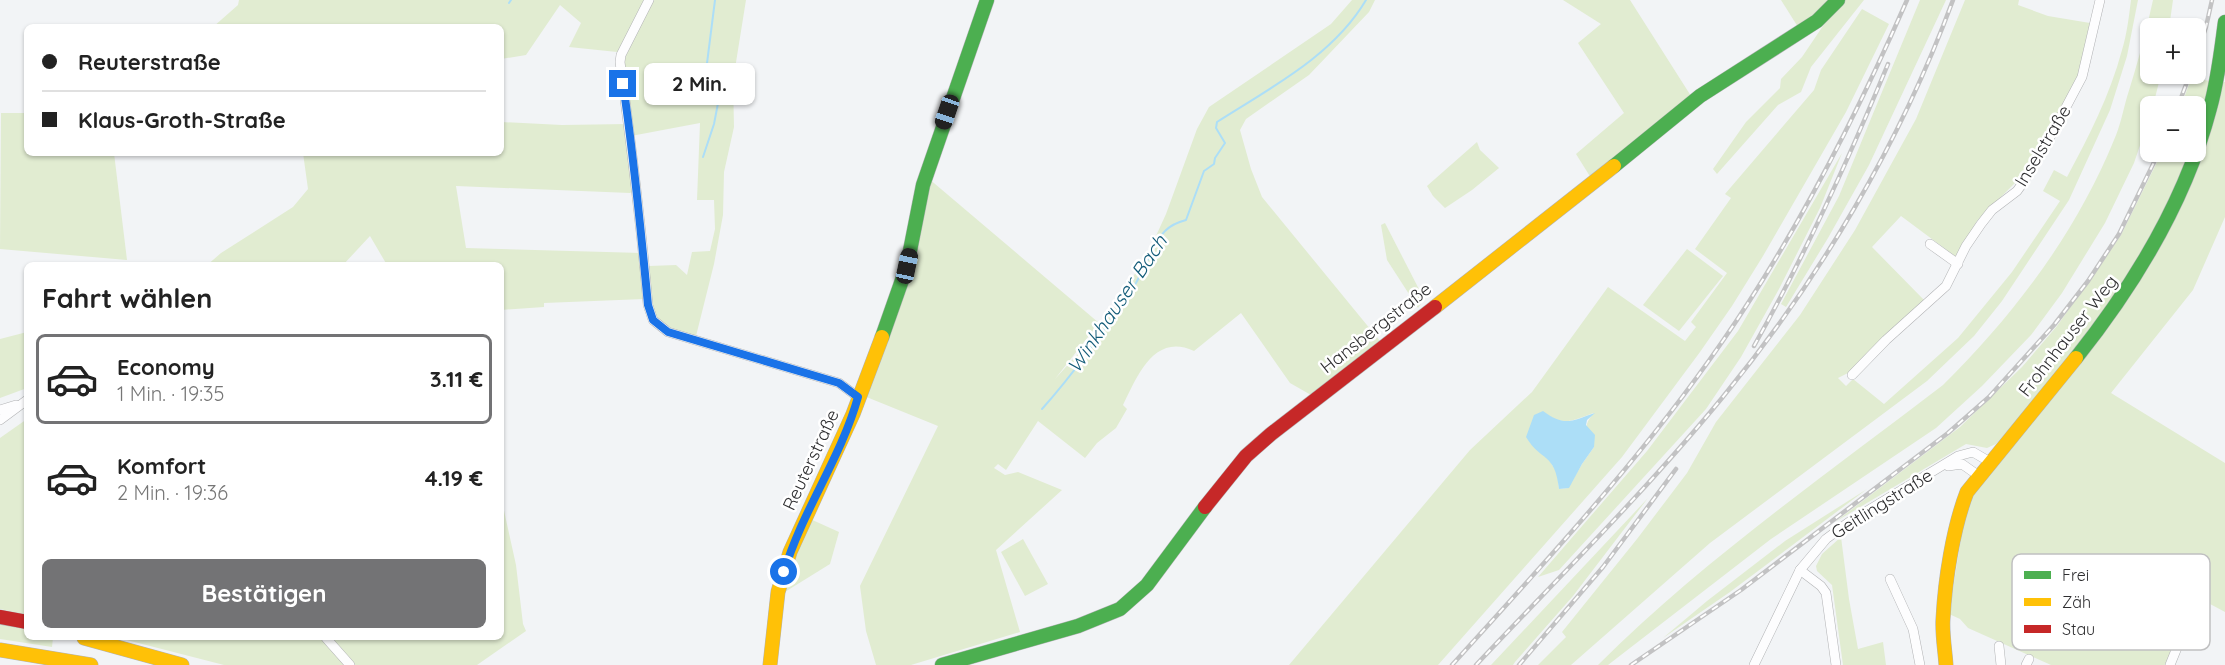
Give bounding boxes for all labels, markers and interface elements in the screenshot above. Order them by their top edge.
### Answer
map controls [2140,18,2206,162]
button: + [2140,18,2206,84]
text: Reuterstraße [78,48,221,76]
callout: 2 Min. [644,63,755,105]
route end [609,70,636,97]
text: 2 Min. [672,71,727,96]
car [933,92,961,132]
button: − [2140,96,2206,162]
street label: Inselstraße [2009,101,2076,191]
text: Klaus-Groth-Straße [78,106,286,134]
water label: Winkhauser Bach [1061,229,1172,377]
car [894,247,920,285]
street label: Frohnhauser Weg [2013,270,2122,401]
street label: Hansbergstraße [1316,277,1436,378]
text: Fahrt wählen [42,281,212,315]
icon: car [45,352,99,406]
text: Economy [117,353,215,381]
text: 3.11 € [430,365,483,393]
text: 1 Min. · 19:35 [117,381,224,406]
street label: Reuterstraße [777,406,844,514]
icon: car [45,451,99,505]
text: Komfort [117,452,206,480]
street label: Geitlingstraße [1827,463,1937,544]
text: 4.19 € [425,464,483,492]
text: 2 Min. · 19:36 [117,480,228,505]
legend [2012,554,2210,650]
route start [770,558,797,585]
button: Bestätigen [42,559,486,628]
text: Frei [2062,565,2089,585]
text: Zäh [2062,592,2091,612]
text: Stau [2062,619,2095,639]

